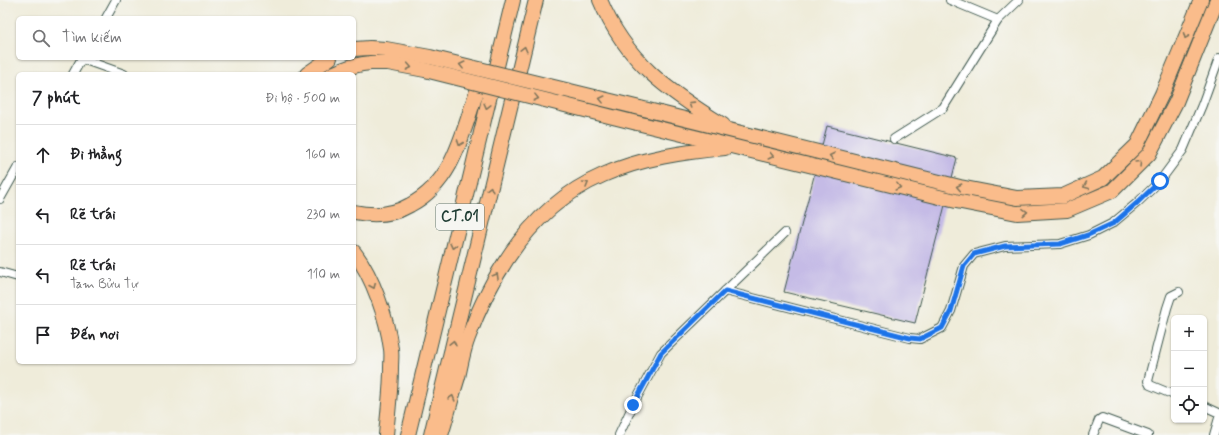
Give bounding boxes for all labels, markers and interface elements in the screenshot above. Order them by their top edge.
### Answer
search box [16,16,356,60]
icon: search [30,27,52,49]
text: Tìm kiếm [62,28,122,48]
one-way arrow [1183,33,1191,40]
one-way arrow [520,46,528,52]
one-way arrow [459,61,465,69]
one-way arrow [406,62,413,71]
text: 7 phút [32,87,80,109]
text: Đi bộ · 500 m [265,90,340,107]
one-way arrow [533,93,539,101]
one-way arrow [599,96,605,104]
one-way arrow [688,101,695,109]
one-way arrow [484,103,492,109]
one-way arrow [456,139,464,146]
icon: ahead [32,144,54,166]
text: Đi thẳng [70,145,122,165]
text: 160 m [305,146,340,163]
one-way arrow [768,151,775,160]
one-way arrow [829,152,836,161]
one-way arrow [1134,160,1142,168]
route start [1151,172,1169,190]
one-way arrow [1082,181,1090,189]
one-way arrow [582,182,589,189]
one-way arrow [894,182,901,191]
one-way arrow [956,183,962,191]
one-way arrow [485,186,493,192]
icon: left [32,204,54,226]
road number: CT.01 [436,204,484,230]
text: Rẽ trái [70,205,116,225]
text: 230 m [306,206,340,223]
one-way arrow [1022,208,1028,217]
one-way arrow [450,243,458,249]
text: Rẽ trái [70,256,116,276]
icon: left [32,264,54,286]
text: 110 m [307,266,340,283]
one-way arrow [492,273,499,280]
text: Tam Bửu Tự [70,276,139,293]
one-way arrow [368,281,376,289]
map controls [1171,315,1207,423]
button: + [1171,315,1207,351]
icon: arrive [32,324,54,346]
text: Đến nơi [70,325,119,345]
one-way arrow [448,339,457,346]
button: − [1171,351,1207,387]
button: locate [1171,387,1207,423]
one-way arrow [447,394,456,401]
route end [624,396,642,414]

